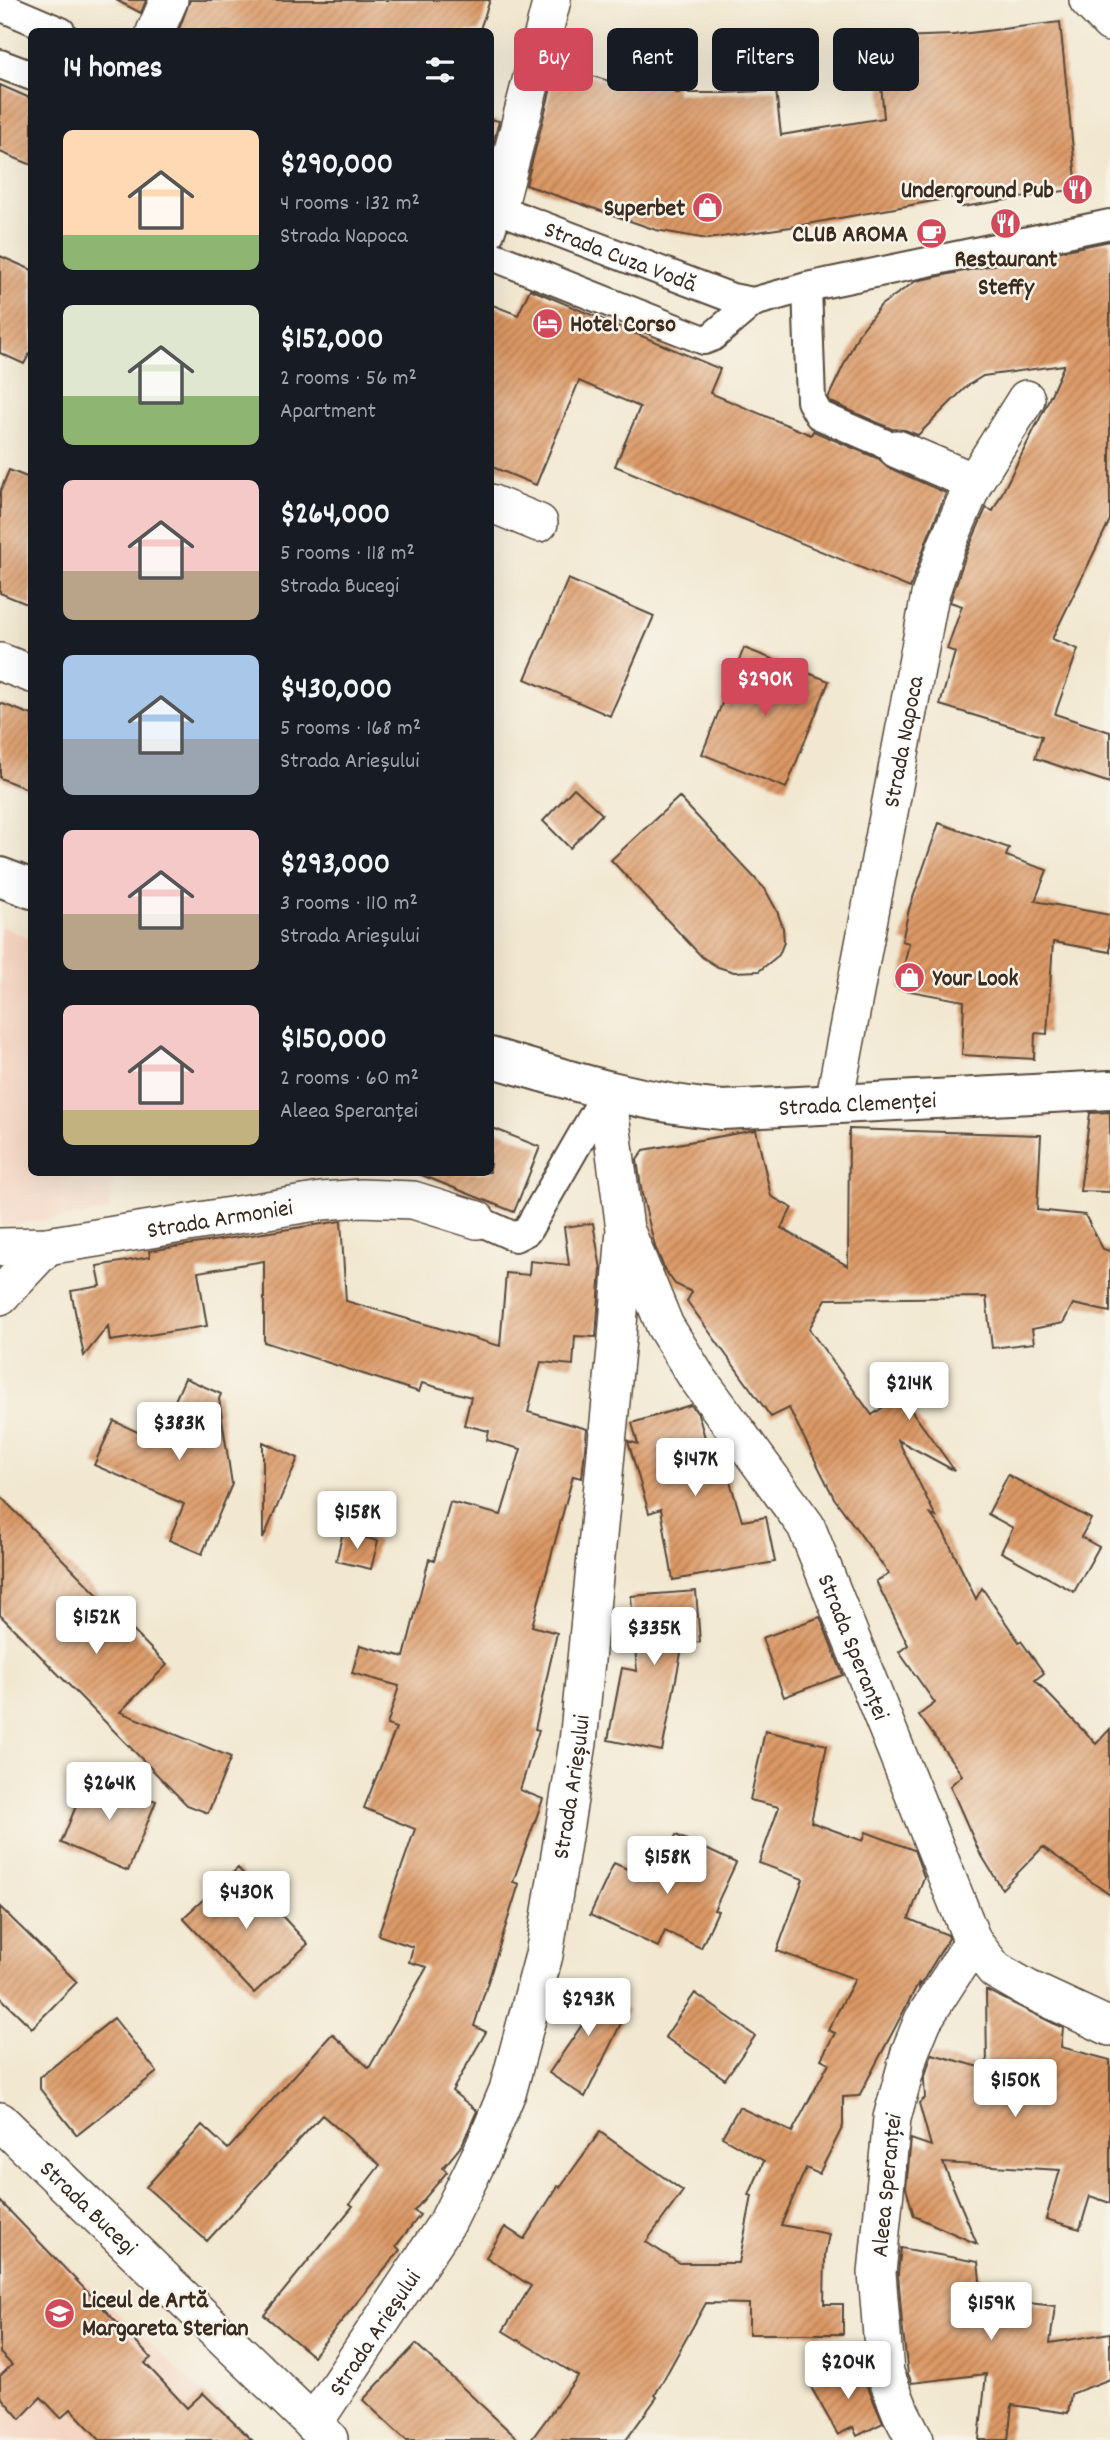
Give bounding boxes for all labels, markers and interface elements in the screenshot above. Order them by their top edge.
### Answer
chip: Buy [514,28,593,91]
chip: Rent [607,28,698,91]
chip: Filters [712,28,819,91]
chip: New [833,28,919,91]
text: 14 homes [63,49,162,92]
icon: filters [421,51,459,89]
text: $290,000 [280,145,393,188]
icon: home [119,158,203,242]
restaurant icon: Underground Pub [1060,172,1094,206]
place label: Underground Pub [901,175,1054,209]
text: 4 rooms · 132 m² [280,188,420,221]
shop icon: Superbet [691,190,725,224]
place label: Superbet [604,193,685,227]
restaurant icon: Restaurant Steffy [989,207,1023,241]
street label: Strada Cuza Vodă [538,214,701,303]
cafe icon: CLUB AROMA [914,216,948,250]
place label: CLUB AROMA [792,219,908,253]
text: Strada Napoca [280,221,408,254]
place label: Restaurant Steffy [955,244,1058,306]
hotel icon: Hotel Corso [530,306,564,340]
place label: Hotel Corso [570,309,676,343]
text: $152,000 [280,320,384,363]
icon: home [119,333,203,417]
text: 2 rooms · 56 m² [280,363,417,396]
text: Apartment [280,396,376,429]
text: $264,000 [280,495,390,538]
icon: home [119,508,203,592]
text: 5 rooms · 118 m² [280,538,415,571]
text: Strada Bucegi [280,571,399,604]
pin: $290K [716,658,814,718]
text: $290K [737,664,793,697]
text: $430,000 [280,670,392,713]
street label: Strada Napoca [876,673,935,811]
icon: home [119,683,203,767]
text: 5 rooms · 168 m² [280,713,421,746]
text: Strada Arieșului [280,746,419,779]
text: $293,000 [280,845,390,888]
icon: home [119,858,203,942]
text: 3 rooms · 110 m² [280,888,418,921]
text: Strada Arieșului [280,921,419,954]
shop icon: Your Look [893,960,927,994]
place label: Your Look [932,963,1018,997]
text: $150,000 [280,1020,387,1063]
icon: home [119,1033,203,1117]
text: 2 rooms · 60 m² [280,1063,419,1096]
street label: Strada Clemenței [778,1085,937,1127]
text: Aleea Speranței [280,1096,418,1129]
street label: Strada Armoniei [145,1192,296,1249]
pin: $214K [860,1362,958,1422]
text: $214K [886,1368,932,1401]
pin: $383K [130,1402,228,1462]
text: $383K [153,1408,205,1441]
pin: $147K [646,1438,744,1498]
text: $147K [672,1444,718,1477]
pin: $158K [308,1492,406,1551]
text: $158K [333,1497,381,1530]
street label: Strada Speranței [807,1569,896,1726]
pin: $152K [47,1596,145,1656]
text: $152K [72,1602,120,1635]
pin: $335K [605,1608,703,1667]
text: $335K [627,1613,681,1646]
street label: Strada Arieșului [546,1713,601,1862]
pin: $264K [60,1762,158,1822]
text: $264K [82,1768,136,1801]
pin: $158K [618,1836,716,1896]
text: $158K [643,1842,691,1875]
pin: $430K [197,1871,295,1931]
text: $430K [219,1877,273,1910]
pin: $293K [539,1979,637,2038]
text: $293K [561,1984,615,2017]
pin: $150K [966,2060,1064,2119]
text: $150K [990,2065,1040,2098]
street label: Aleea Speranței [865,2110,912,2259]
street label: Strada Bucegi [30,2154,144,2265]
street label: Strada Arieșului [322,2264,431,2404]
pin: $159K [942,2282,1040,2342]
place label: Liceul de Artă Margareta Sterian [82,2285,249,2347]
text: $159K [967,2288,1015,2321]
school or university icon: Liceul de Artă Margareta Sterian [42,2296,76,2330]
pin: $204K [799,2342,897,2401]
text: $204K [821,2347,875,2380]

